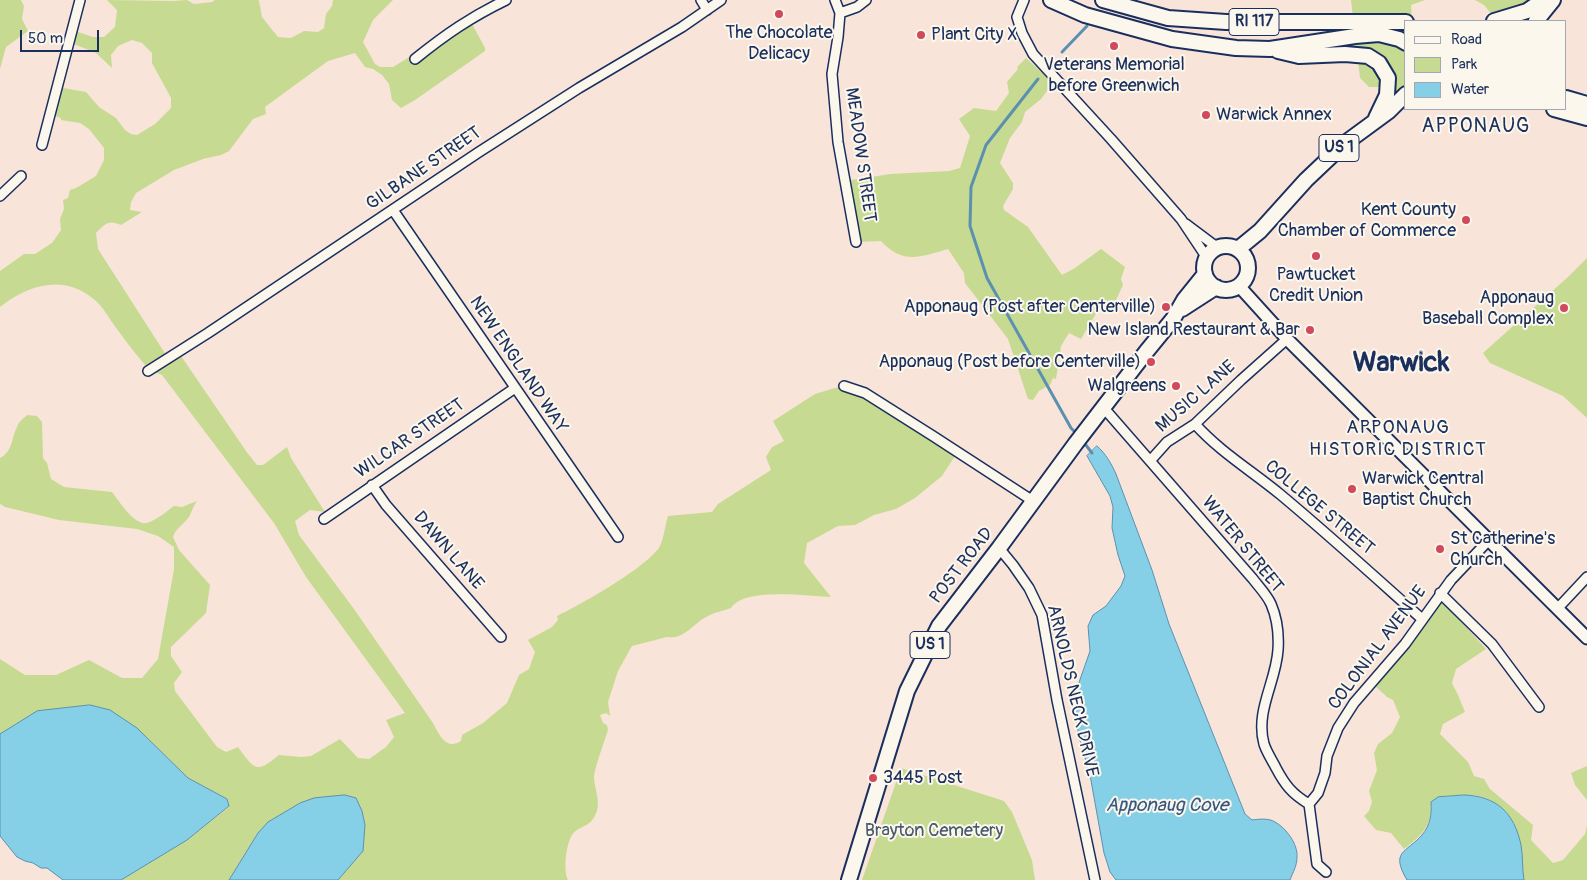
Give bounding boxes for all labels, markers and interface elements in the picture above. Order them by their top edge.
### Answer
marker: The Chocolate Delicacy [773,8,785,20]
road number: RI 117 [1229,8,1279,36]
scale bar [22,20,101,52]
legend [1404,20,1567,110]
place label: The Chocolate Delicacy [725,22,833,64]
place label: Plant City X [931,24,1018,46]
text: 50 m [28,29,63,48]
marker: Plant City X [915,29,927,41]
text: Road [1451,30,1482,49]
marker: Veterans Memorial before Greenwich [1108,40,1120,52]
place label: Veterans Memorial before Greenwich [1043,54,1185,96]
text: Park [1451,55,1477,74]
text: Water [1451,80,1489,99]
street label: MEADOW STREET [840,86,880,224]
place label: Warwick Annex [1216,104,1332,126]
marker: Warwick Annex [1200,109,1212,121]
district label: APPONAUG [1421,115,1531,139]
street label: GILBANE STREET [362,123,486,215]
road number: US 1 [1319,134,1359,162]
place label: Kent County Chamber of Commerce [1278,199,1456,242]
marker: Kent County Chamber of Commerce [1460,214,1472,226]
marker: Pawtucket Credit Union [1310,250,1322,262]
place label: Pawtucket Credit Union [1269,264,1363,306]
place label: Apponaug Baseball Complex [1422,287,1554,330]
street label: NEW ENGLAND WAY [464,293,572,437]
place label: Apponaug (Post after Centerville) [904,296,1156,318]
marker: Apponaug (Post after Centerville) [1160,301,1172,313]
marker: Apponaug Baseball Complex [1558,302,1570,314]
place label: New Island Restaurant & Bar [1088,319,1300,341]
marker: New Island Restaurant & Bar [1304,324,1316,336]
district label: Warwick [1353,347,1449,381]
place label: Apponaug (Post before Centerville) [878,351,1141,373]
marker: Apponaug (Post before Centerville) [1145,356,1157,368]
street label: MUSIC LANE [1152,356,1240,438]
place label: Walgreens [1088,375,1166,397]
marker: Walgreens [1170,380,1182,392]
street label: WILCAR STREET [351,394,469,484]
district label: APPONAUG HISTORIC DISTRICT [1307,417,1489,461]
street label: COLLEGE STREET [1260,456,1378,560]
place label: Warwick Central Baptist Church [1362,468,1484,510]
marker: Warwick Central Baptist Church [1346,483,1358,495]
street label: WATER STREET [1197,492,1287,598]
street label: DAWN LANE [408,507,488,595]
street label: POST ROAD [926,524,998,608]
place label: St Catherine's Church [1450,528,1555,570]
marker: St Catherine's Church [1434,543,1446,555]
street label: COLONIAL AVENUE [1324,582,1432,714]
street label: ARNOLDS NECK DRIVE [1042,603,1102,779]
road number: US 1 [910,632,950,658]
place label: 3445 Post [883,767,962,789]
marker: 3445 Post [867,772,879,784]
water label: Apponaug Cove [1106,795,1228,817]
park label: Brayton Cemetery [865,820,1003,842]

